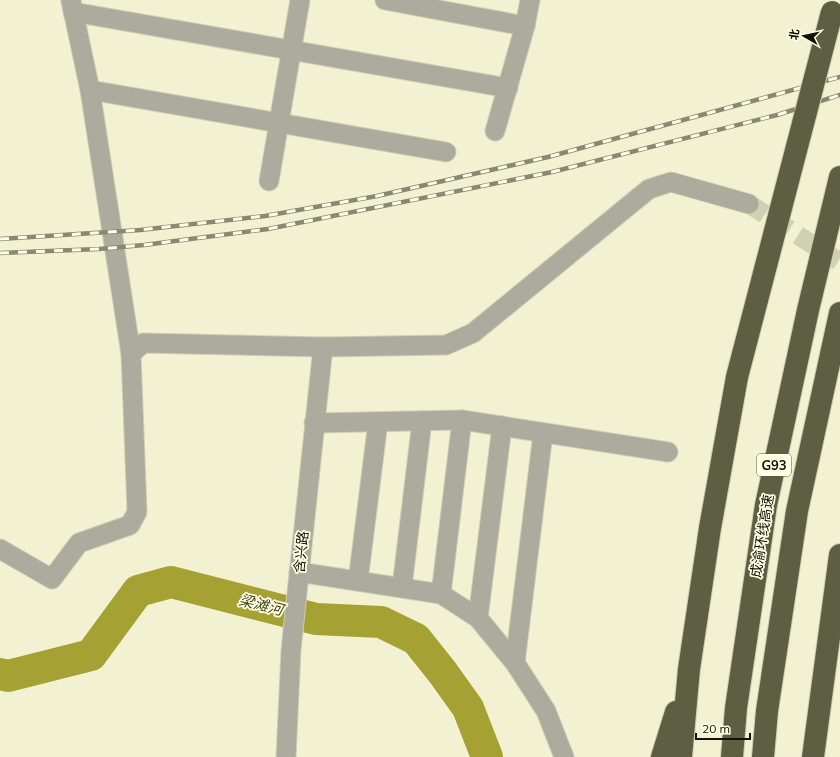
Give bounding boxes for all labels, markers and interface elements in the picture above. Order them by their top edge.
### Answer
north arrow [784,16,824,56]
text: 北 [786,28,802,41]
road number: G93 [757,454,791,476]
street label: 成渝环线高速 [747,493,777,579]
street label: 含兴路 [290,530,312,574]
water label: 梁滩河 [237,590,288,620]
scale bar [696,715,750,741]
text: 20 m [702,721,730,736]

